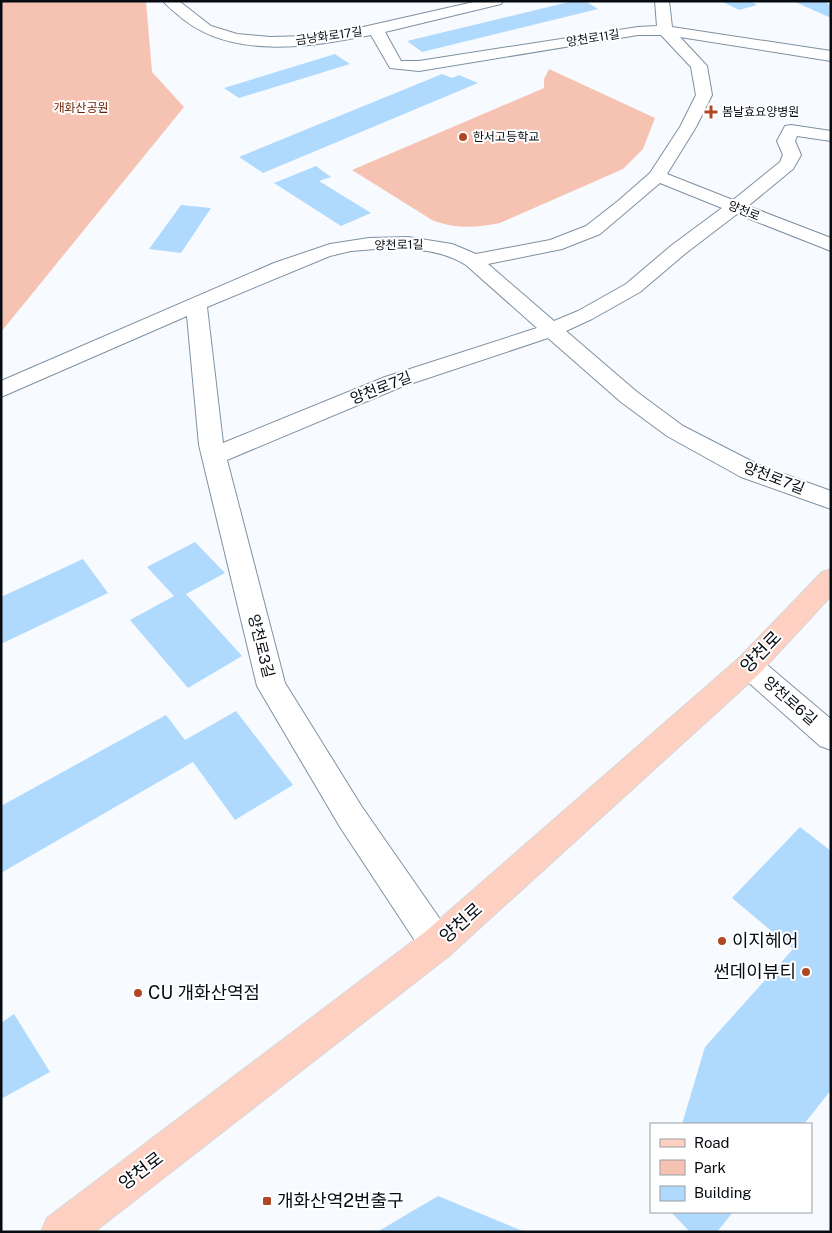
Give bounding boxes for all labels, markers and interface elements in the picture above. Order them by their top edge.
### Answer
street label: 금낭화로17길 [295,24,363,48]
street label: 양천로11길 [565,27,621,49]
park label: 개화산공원 [53,101,109,115]
marker: 봄날효요양병원 [704,105,718,119]
place label: 봄날효요양병원 [722,105,799,119]
place label: 한서고등학교 [473,130,539,144]
marker: 한서고등학교 [457,131,469,143]
street label: 양천로 [726,198,762,224]
street label: 양천로1길 [374,238,424,252]
street label: 양천로7길 [348,368,414,407]
street label: 양천로7길 [741,458,807,497]
street label: 양천로3길 [245,612,278,679]
street label: 양천로 [736,626,785,677]
street label: 양천로6길 [760,673,820,728]
street label: 양천로 [435,898,486,947]
place label: 이지헤어 [732,930,798,951]
marker: 이지헤어 [716,935,728,947]
place label: 썬데이뷰티 [713,961,796,982]
marker: 썬데이뷰티 [800,966,812,978]
place label: CU 개화산역점 [148,982,260,1003]
marker: CU 개화산역점 [132,987,144,999]
legend [650,1123,812,1213]
text: Road [694,1134,730,1151]
street label: 양천로 [115,1147,167,1194]
text: Park [694,1159,726,1176]
text: Building [694,1184,752,1201]
place label: 개화산역2번출구 [277,1190,404,1211]
marker: 개화산역2번출구 [261,1195,273,1207]

